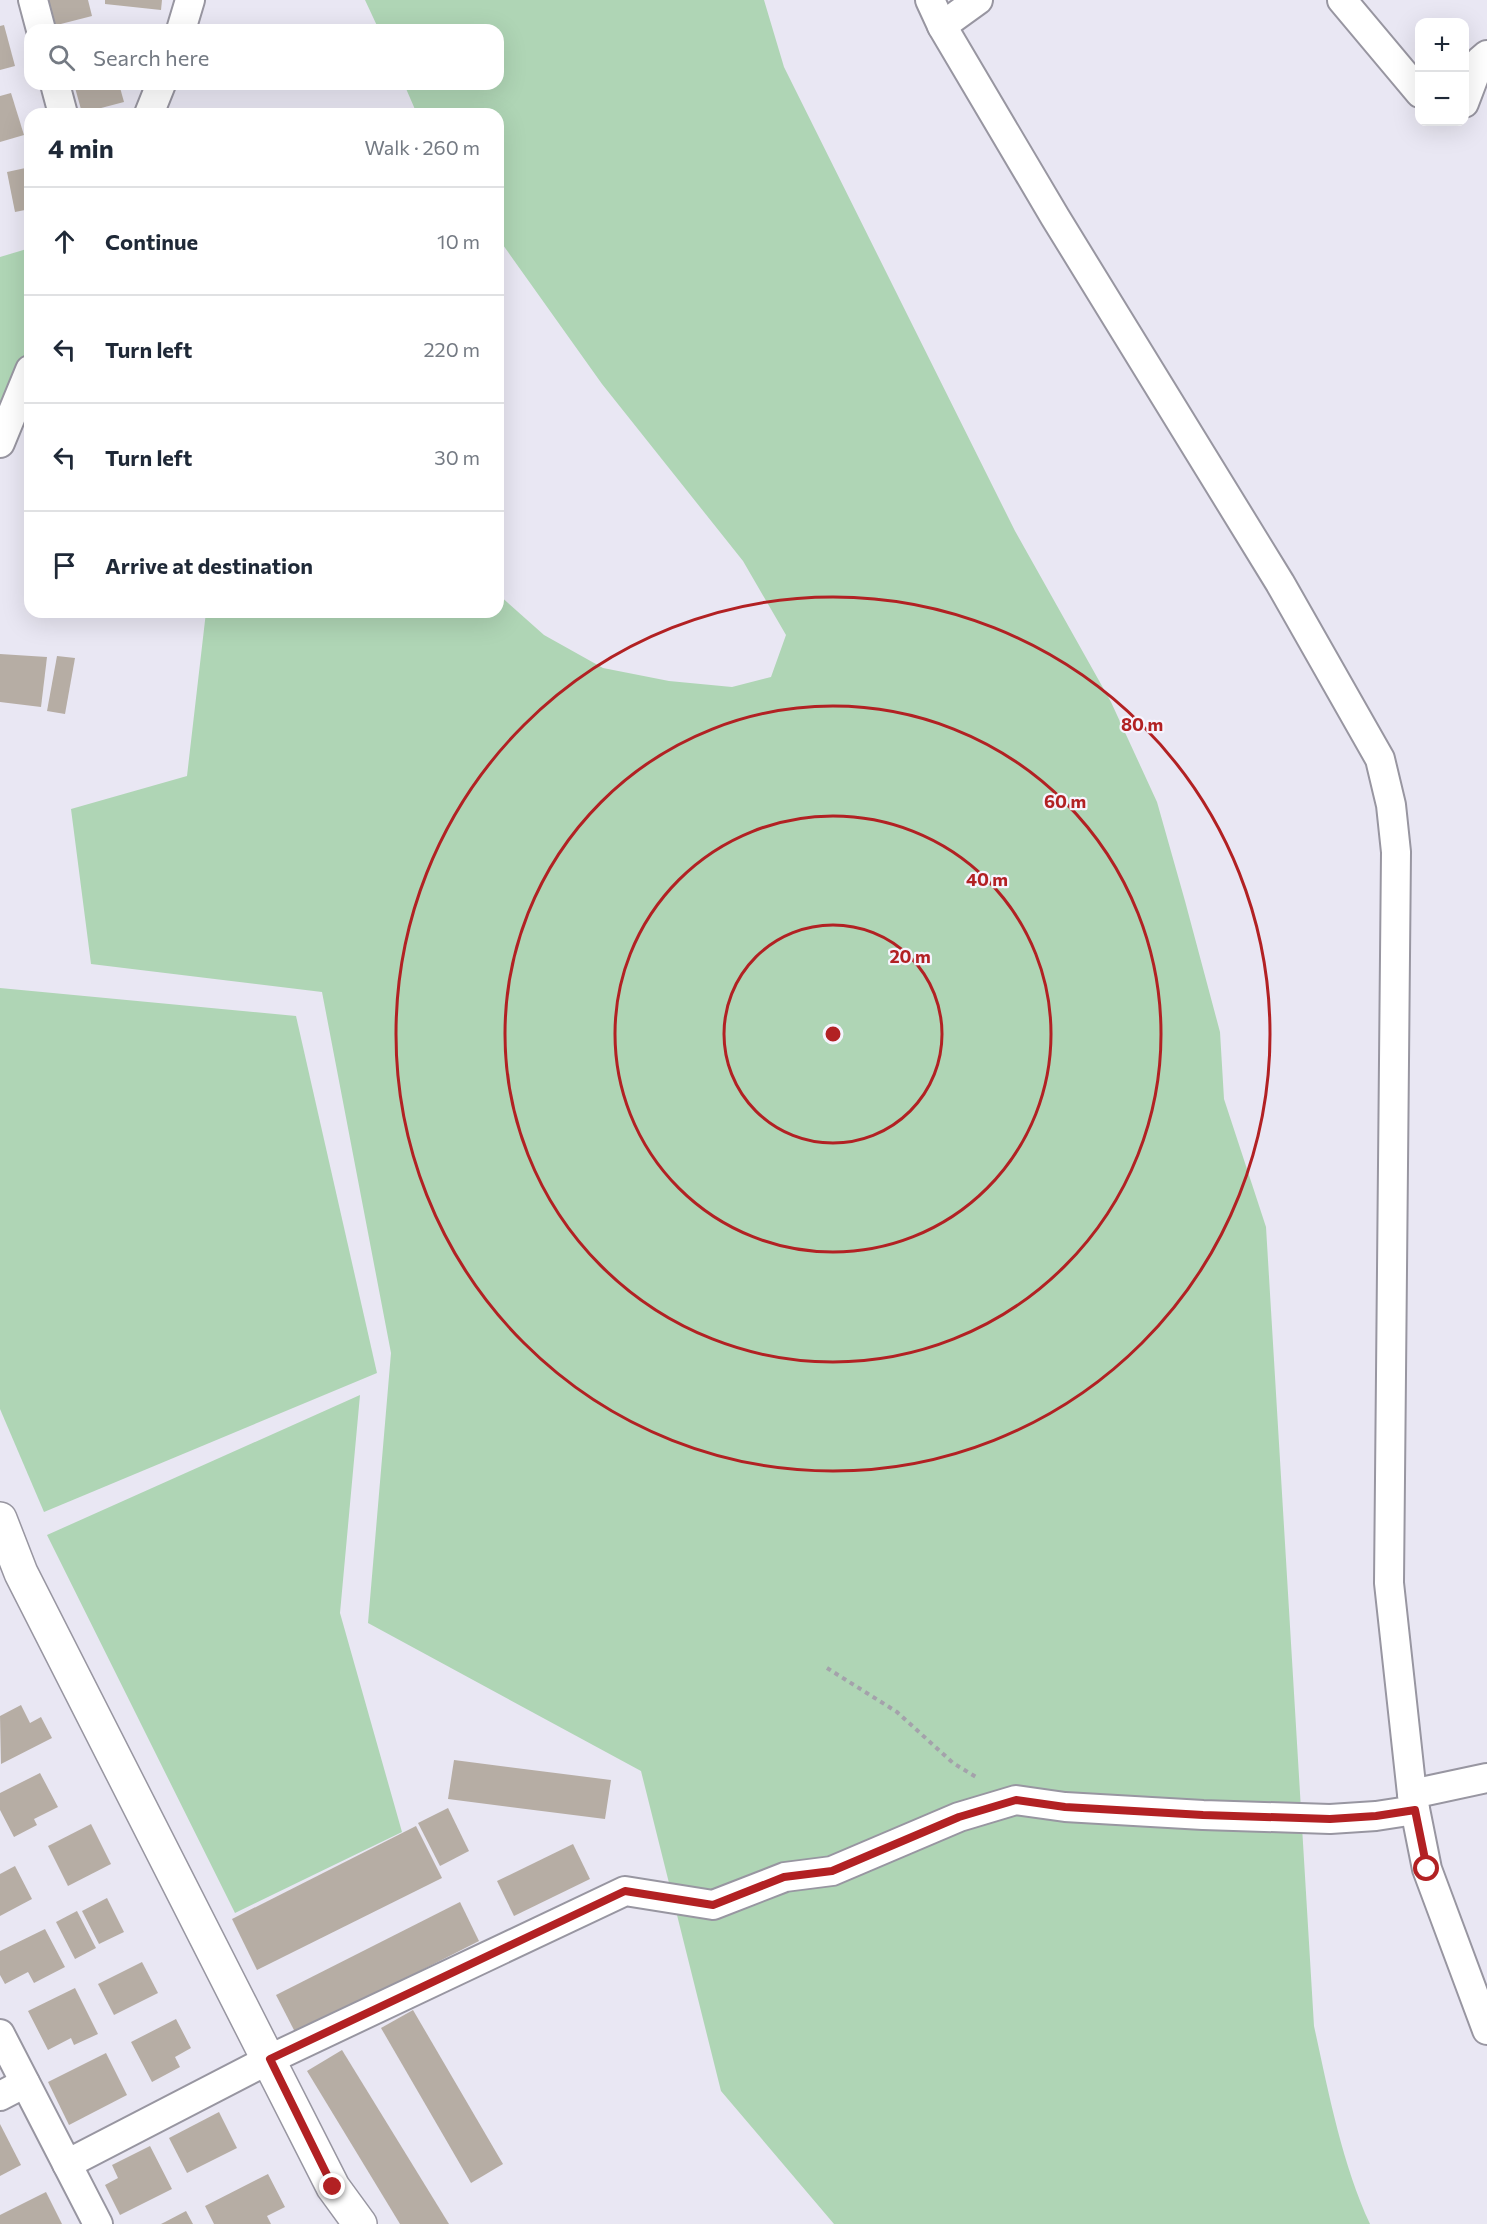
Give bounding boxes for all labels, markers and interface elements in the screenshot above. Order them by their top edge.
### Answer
map controls [1415,18,1469,126]
button: + [1415,18,1469,72]
search box [24,24,504,90]
icon: search [45,41,78,74]
text: Search here [93,44,209,71]
button: − [1415,72,1469,126]
text: 4 min [48,132,114,163]
text: Walk · 260 m [364,135,480,159]
icon: ahead [48,225,81,258]
text: Continue [105,228,198,255]
text: 10 m [437,229,480,253]
icon: left [48,333,81,366]
text: Turn left [105,336,192,363]
text: 220 m [424,337,480,361]
icon: left [48,441,81,474]
text: Turn left [105,444,192,471]
text: 30 m [434,445,480,469]
icon: arrive [48,549,81,582]
text: Arrive at destination [105,552,313,579]
text: 80 m [1121,713,1163,735]
text: 60 m [1044,790,1086,812]
text: 40 m [966,868,1008,890]
text: 20 m [889,945,931,967]
centre of rings [823,1024,843,1044]
route start [1413,1855,1439,1881]
route end [319,2173,345,2199]

